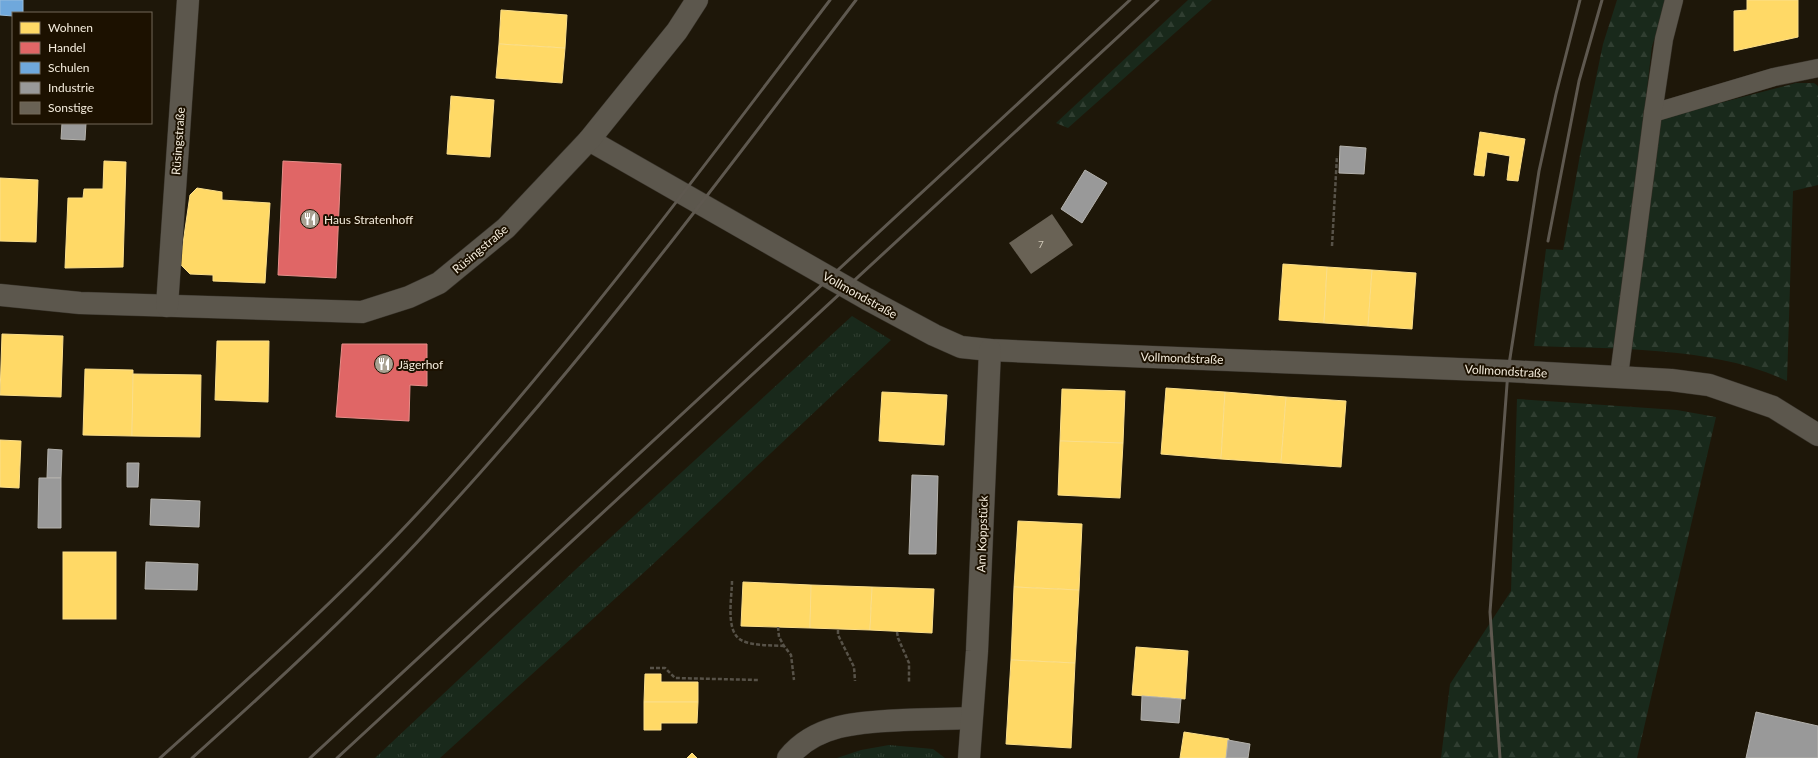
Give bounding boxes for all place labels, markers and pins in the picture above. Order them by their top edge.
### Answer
restaurant icon: Haus Stratenhoff [299,208,321,230]
place label: Haus Stratenhoff [324,212,413,227]
restaurant icon: Jägerhof [373,353,395,375]
place label: Jägerhof [398,357,444,372]

